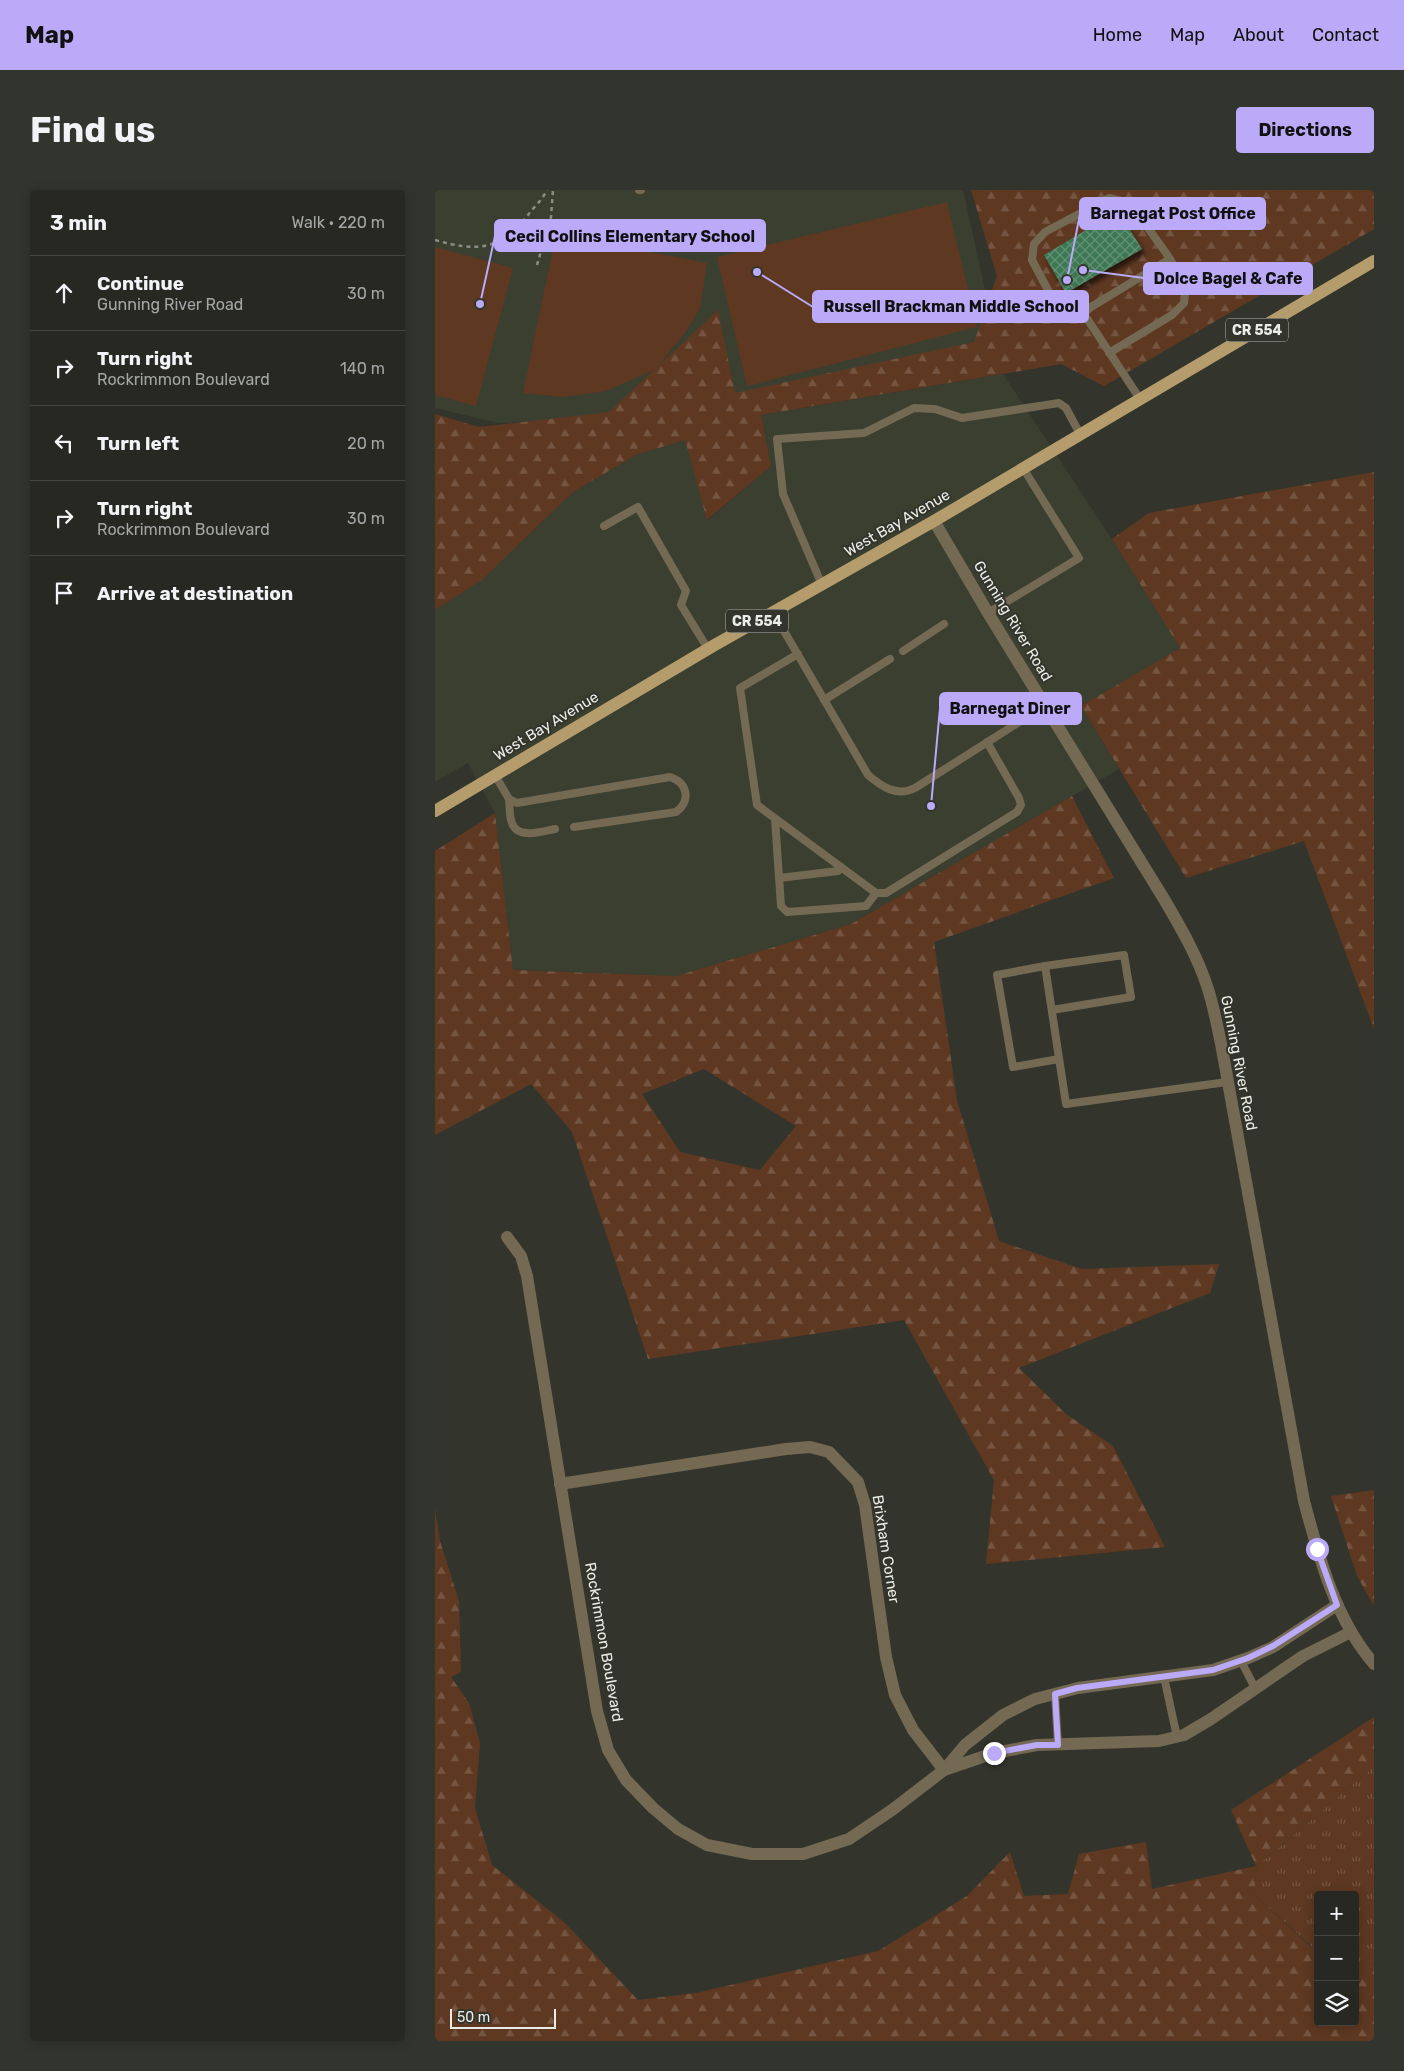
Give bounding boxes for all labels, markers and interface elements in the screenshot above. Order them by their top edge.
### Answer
text: Map [25,21,74,49]
text: Home [1093,24,1142,46]
text: Map [1170,24,1205,46]
text: About [1233,24,1284,46]
text: Contact [1312,24,1379,46]
button: Directions [1236,107,1374,153]
text: Find us [30,109,155,151]
callout: Barnegat Post Office [1080,198,1265,229]
text: Barnegat Post Office [1090,204,1256,223]
text: 3 min [50,210,107,235]
text: Walk · 220 m [292,213,385,232]
callout: Cecil Collins Elementary School [495,220,765,251]
text: Cecil Collins Elementary School [505,227,755,246]
callout: Dolce Bagel & Cafe [1144,263,1312,294]
text: Dolce Bagel & Cafe [1154,269,1302,288]
text: Continue [97,272,184,295]
icon: ahead [50,279,78,307]
text: 30 m [347,284,385,303]
callout: Russell Brackman Middle School [813,291,1088,322]
text: Gunning River Road [97,295,243,314]
text: Russell Brackman Middle School [823,297,1079,316]
road number: CR 554 [1226,318,1288,342]
text: Turn right [97,347,192,370]
icon: right [50,354,78,382]
text: 140 m [340,359,385,378]
text: Rockrimmon Boulevard [97,370,270,389]
icon: left [50,429,78,457]
text: Turn left [97,432,179,455]
text: 20 m [347,434,385,453]
street label: West Bay Avenue [841,485,953,561]
text: Turn right [97,497,192,520]
icon: right [50,504,78,532]
text: 30 m [347,509,385,528]
text: Rockrimmon Boulevard [97,520,270,539]
street label: Gunning River Road [970,558,1056,684]
icon: arrive [50,579,78,607]
text: Arrive at destination [97,582,293,605]
road number: CR 554 [726,610,788,632]
street label: West Bay Avenue [490,688,602,764]
callout: Barnegat Diner [940,693,1081,724]
text: Barnegat Diner [949,699,1071,718]
street label: Gunning River Road [1217,994,1261,1132]
street label: Brixham Corner [869,1494,903,1605]
route start [1306,1538,1329,1561]
street label: Rockrimmon Boulevard [581,1561,627,1723]
route end [983,1742,1006,1765]
map controls [1314,1891,1359,2026]
button: + [1314,1891,1359,1936]
button: − [1314,1936,1359,1981]
button: layers [1314,1981,1359,2026]
scale bar [450,2006,556,2029]
text: 50 m [457,2009,490,2026]

